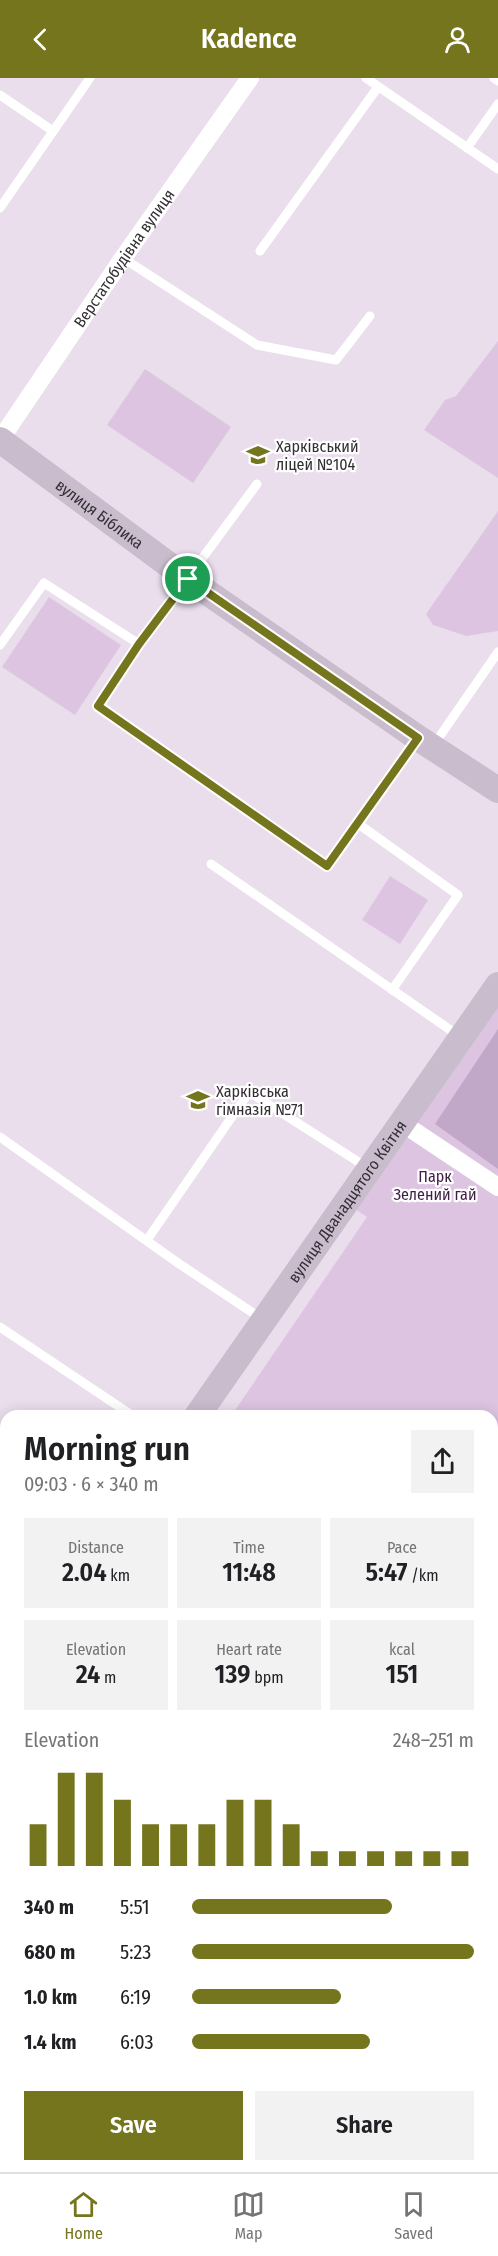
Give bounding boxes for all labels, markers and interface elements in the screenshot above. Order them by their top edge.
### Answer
icon: back [24,23,57,56]
text: Kadence [201,23,297,55]
icon: person [441,23,474,56]
street label: Верстатобудівна вулиця [70,185,178,331]
place label: Харківський ліцей №104 [276,437,359,474]
school or university icon: Харківський ліцей №104 [245,442,271,468]
street label: вулиця Біблика [52,475,147,552]
pin [162,553,213,604]
icon: arrive [171,562,204,595]
place label: Харківська гімназія №71 [216,1082,304,1119]
school or university icon: Харківська гімназія №71 [185,1087,211,1113]
street label: вулиця Дванадцятого Квітня [284,1116,410,1286]
park label: Парк Зелений гай [394,1167,476,1204]
text: Morning run [24,1429,190,1469]
button: share [411,1430,474,1493]
text: 09:03 · 6 × 340 m [24,1472,159,1496]
text: Distance [68,1538,124,1557]
text: Time [233,1538,265,1557]
text: Pace [387,1538,417,1557]
text: 2.04 [62,1557,107,1588]
text: 11:48 [222,1557,276,1588]
text: 5:47 [366,1557,407,1588]
text: km [107,1566,130,1585]
text: /km [407,1566,438,1585]
text: Elevation [66,1640,126,1659]
text: Heart rate [216,1640,282,1659]
text: kcal [389,1640,415,1659]
text: 24 [76,1659,100,1690]
text: 139 [214,1659,250,1690]
text: 151 [386,1659,418,1690]
text: m [100,1668,116,1687]
text: bpm [250,1668,284,1687]
text: Elevation [24,1728,99,1752]
text: 248–251 m [393,1728,474,1752]
text: 340 m [24,1895,74,1919]
text: 5:51 [120,1895,150,1919]
text: 680 m [24,1940,75,1964]
text: 5:23 [120,1940,151,1964]
text: 1.0 km [24,1985,77,2009]
text: 6:19 [120,1985,151,2009]
text: 1.4 km [24,2030,76,2054]
text: 6:03 [120,2030,153,2054]
button: Save [24,2091,243,2160]
button: Share [255,2091,474,2160]
tab: Home [65,2188,103,2243]
tab: Map [232,2188,265,2243]
tab: Saved [394,2188,433,2243]

